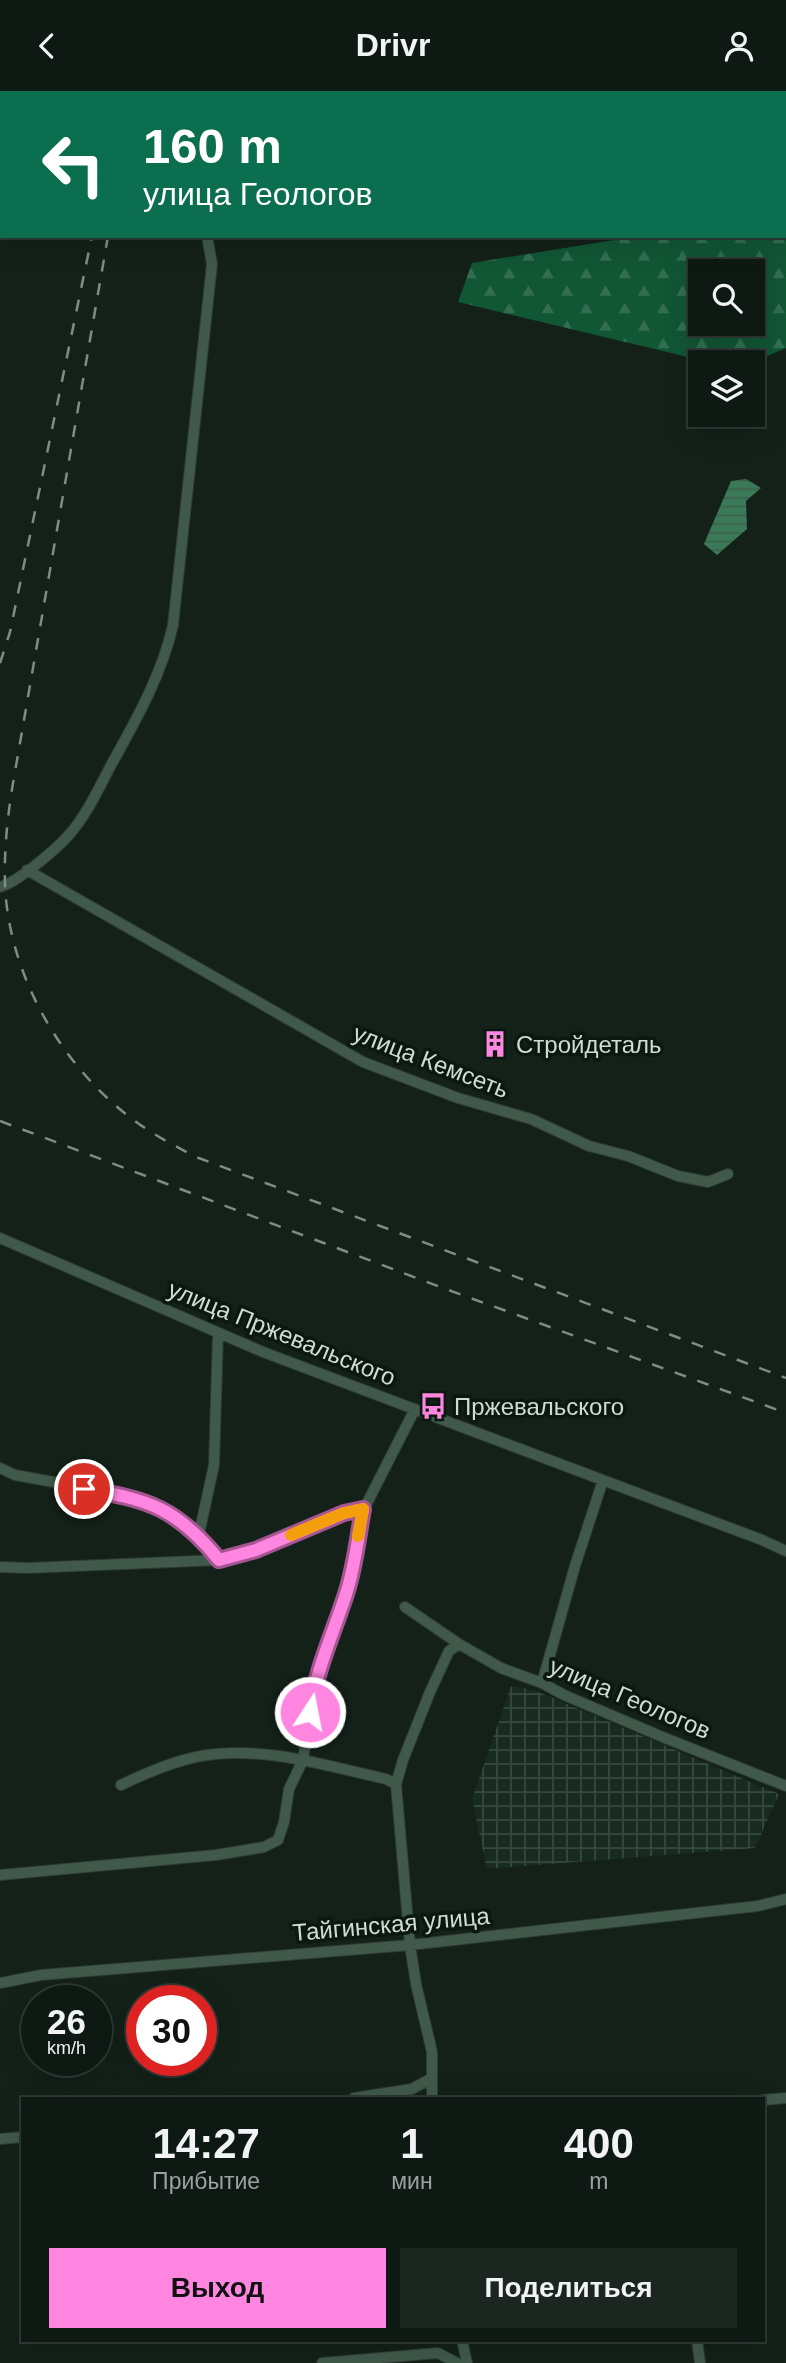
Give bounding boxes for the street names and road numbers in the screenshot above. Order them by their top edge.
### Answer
street label: улица Кемсеть [349,1019,513,1103]
street label: улица Пржевальского [164,1275,400,1391]
street label: улица Геологов [545,1652,715,1744]
street label: Тайгинская улица [291,1902,491,1946]

